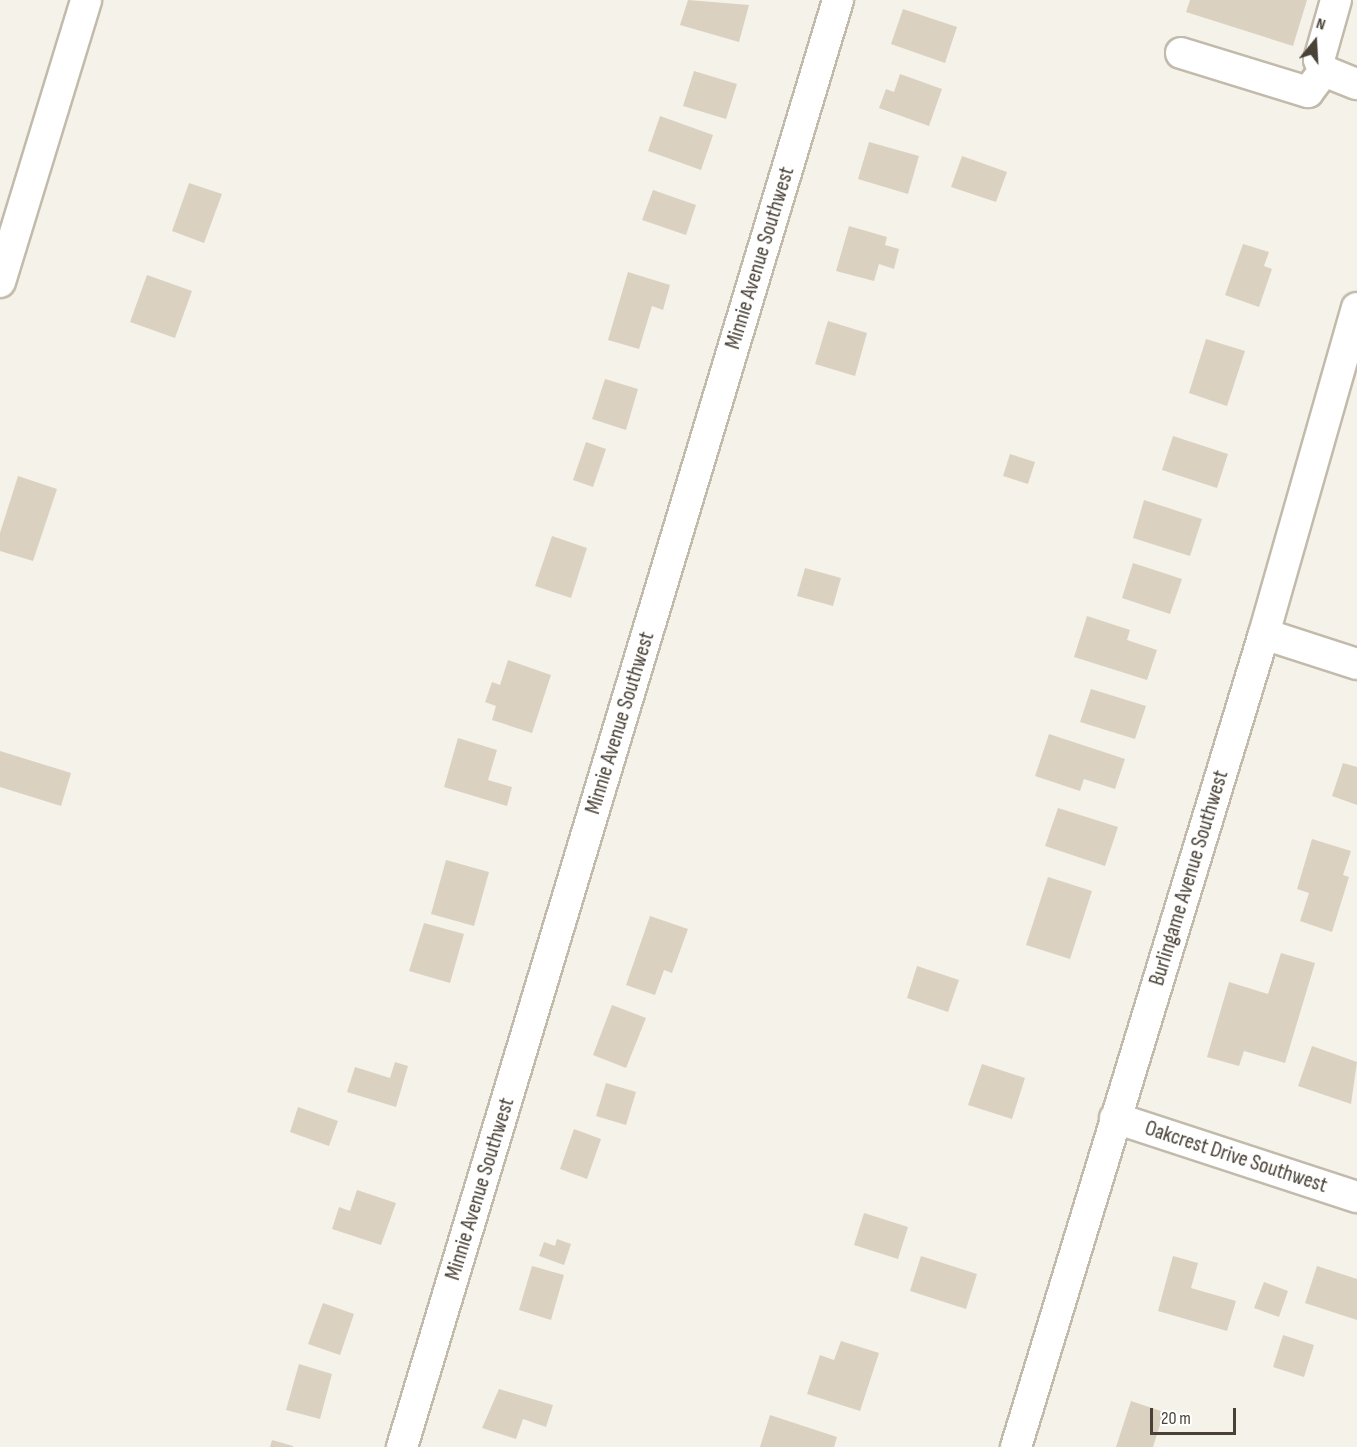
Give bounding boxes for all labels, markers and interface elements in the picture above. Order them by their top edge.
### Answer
north arrow [1285,12,1345,72]
text: N [1314,14,1328,35]
street label: Minnie Avenue Southwest [720,164,800,352]
street label: Minnie Avenue Southwest [580,629,660,817]
street label: Burlingame Avenue Southwest [1144,767,1234,989]
street label: Minnie Avenue Southwest [440,1095,520,1283]
street label: Oakcrest Drive Southwest [1141,1115,1331,1199]
scale bar [1153,1396,1238,1434]
text: 20 m [1161,1408,1191,1429]

